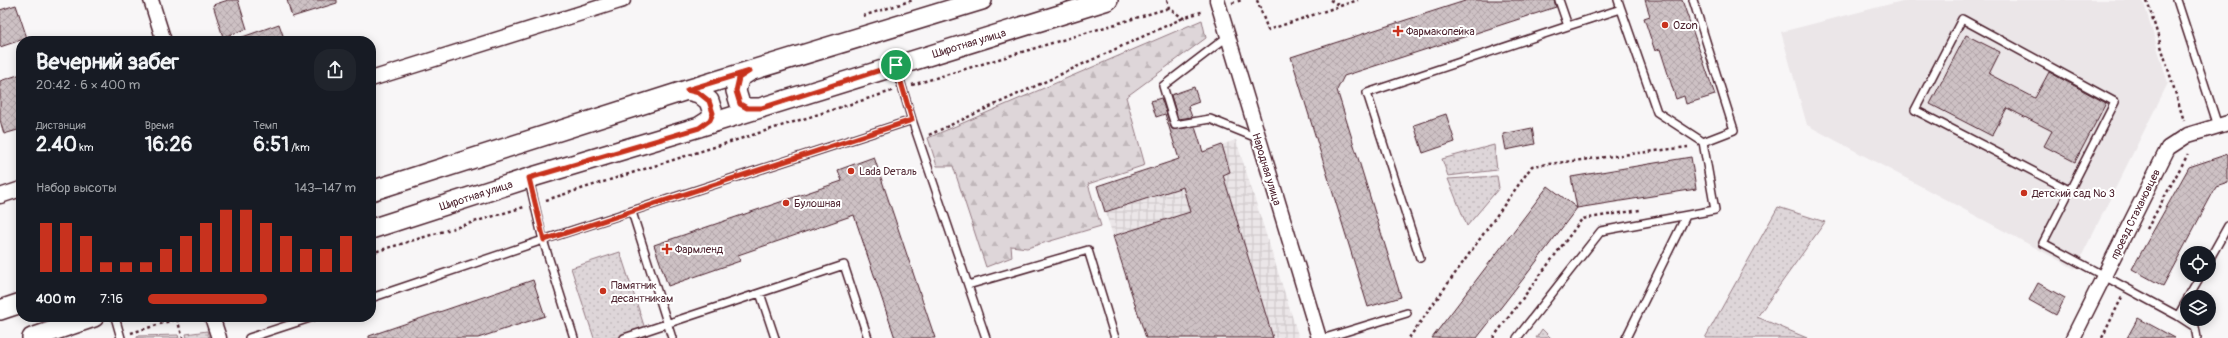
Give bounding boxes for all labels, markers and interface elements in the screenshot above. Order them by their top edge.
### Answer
place label: Ozon [1673,19,1698,32]
marker: Ozon [1660,20,1670,30]
place label: Фармакопейка [1406,25,1475,38]
street label: Широтная улица [931,26,1007,61]
marker: Фармакопейка [1393,26,1403,36]
text: Вечерний забег [36,48,179,76]
pin [879,48,913,82]
button: share [314,49,356,91]
icon: arrive [885,54,907,76]
text: 20:42 · 6 × 400 m [36,77,140,93]
text: Дистанция [36,119,86,132]
text: Время [145,119,174,132]
text: Темп [253,119,278,132]
street label: Народная улица [1249,131,1284,207]
text: 2.40 [36,132,77,157]
text: 16:26 [145,132,192,157]
text: 6:51 [253,132,289,157]
text: km [77,141,94,154]
text: /km [289,141,310,154]
place label: Lada Dеталь [859,165,917,178]
marker: Lada Dеталь [846,166,856,176]
street label: проезд Стахановцев [2108,167,2163,262]
street label: Широтная улица [438,178,514,213]
text: Набор высоты [36,180,117,196]
text: 143–147 m [295,180,356,196]
place label: Детский сад № 3 [2031,187,2115,200]
marker: Детский сад № 3 [2019,188,2029,198]
place label: Булошная [794,197,841,210]
marker: Булошная [781,198,791,208]
place label: Фармленд [675,243,724,256]
marker: Фармленд [662,244,672,254]
map controls [2180,246,2216,326]
button: locate [2180,246,2216,282]
place label: Памятник десантникам [611,279,673,305]
marker: Памятник десантникам [598,286,608,296]
button: layers [2180,290,2216,326]
text: 400 m [36,291,76,307]
text: 7:16 [100,291,123,307]

